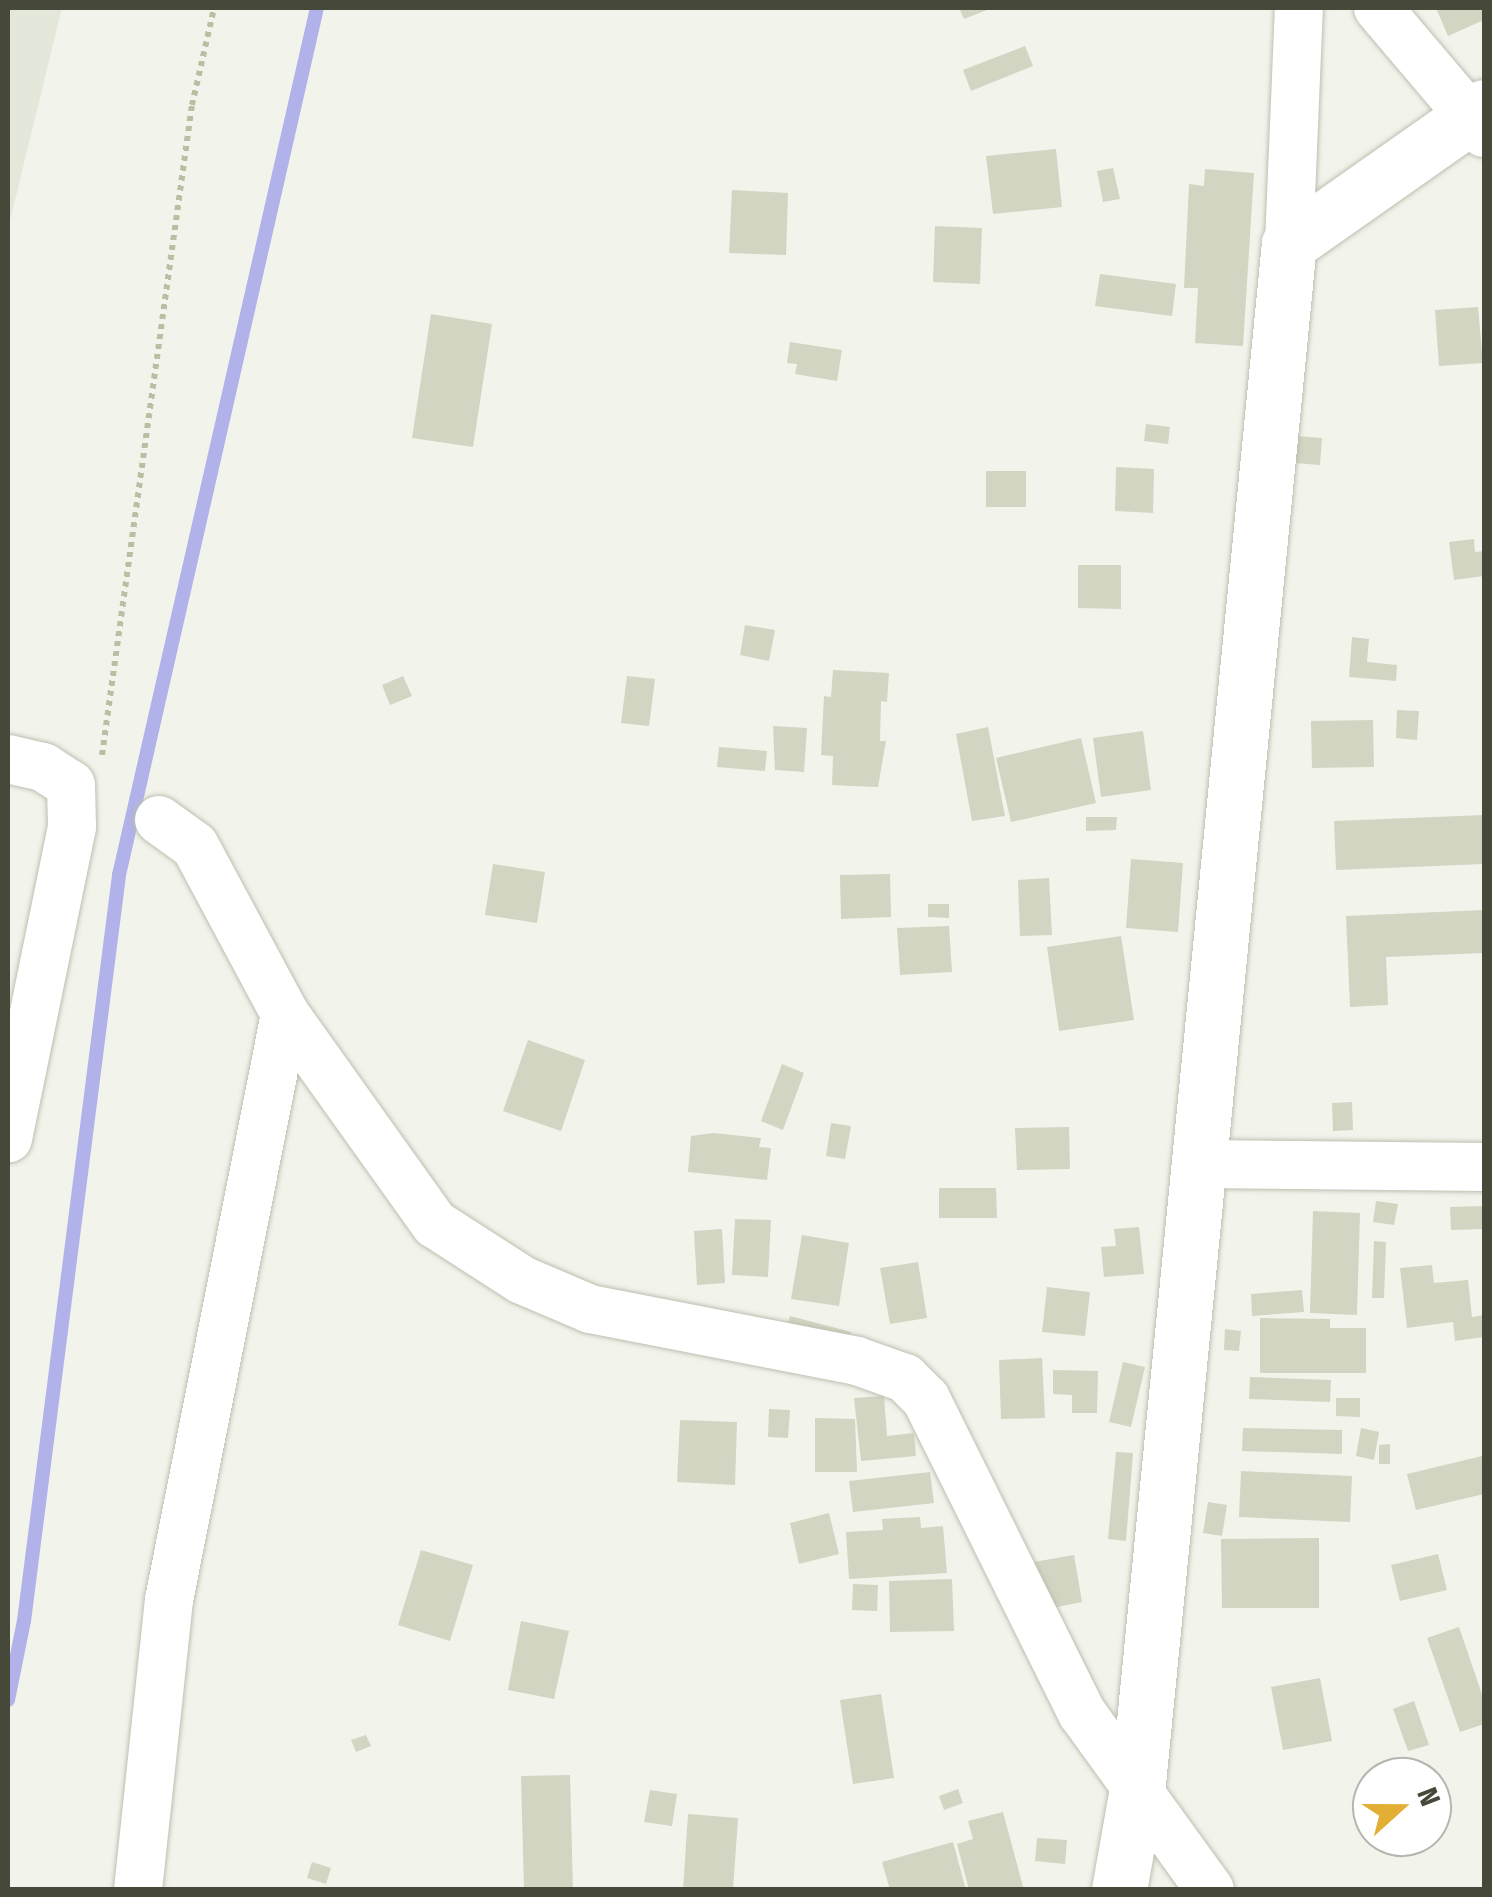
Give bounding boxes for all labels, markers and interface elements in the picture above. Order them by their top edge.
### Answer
north arrow [1352,1757,1452,1857]
text: N [1410,1783,1447,1811]

